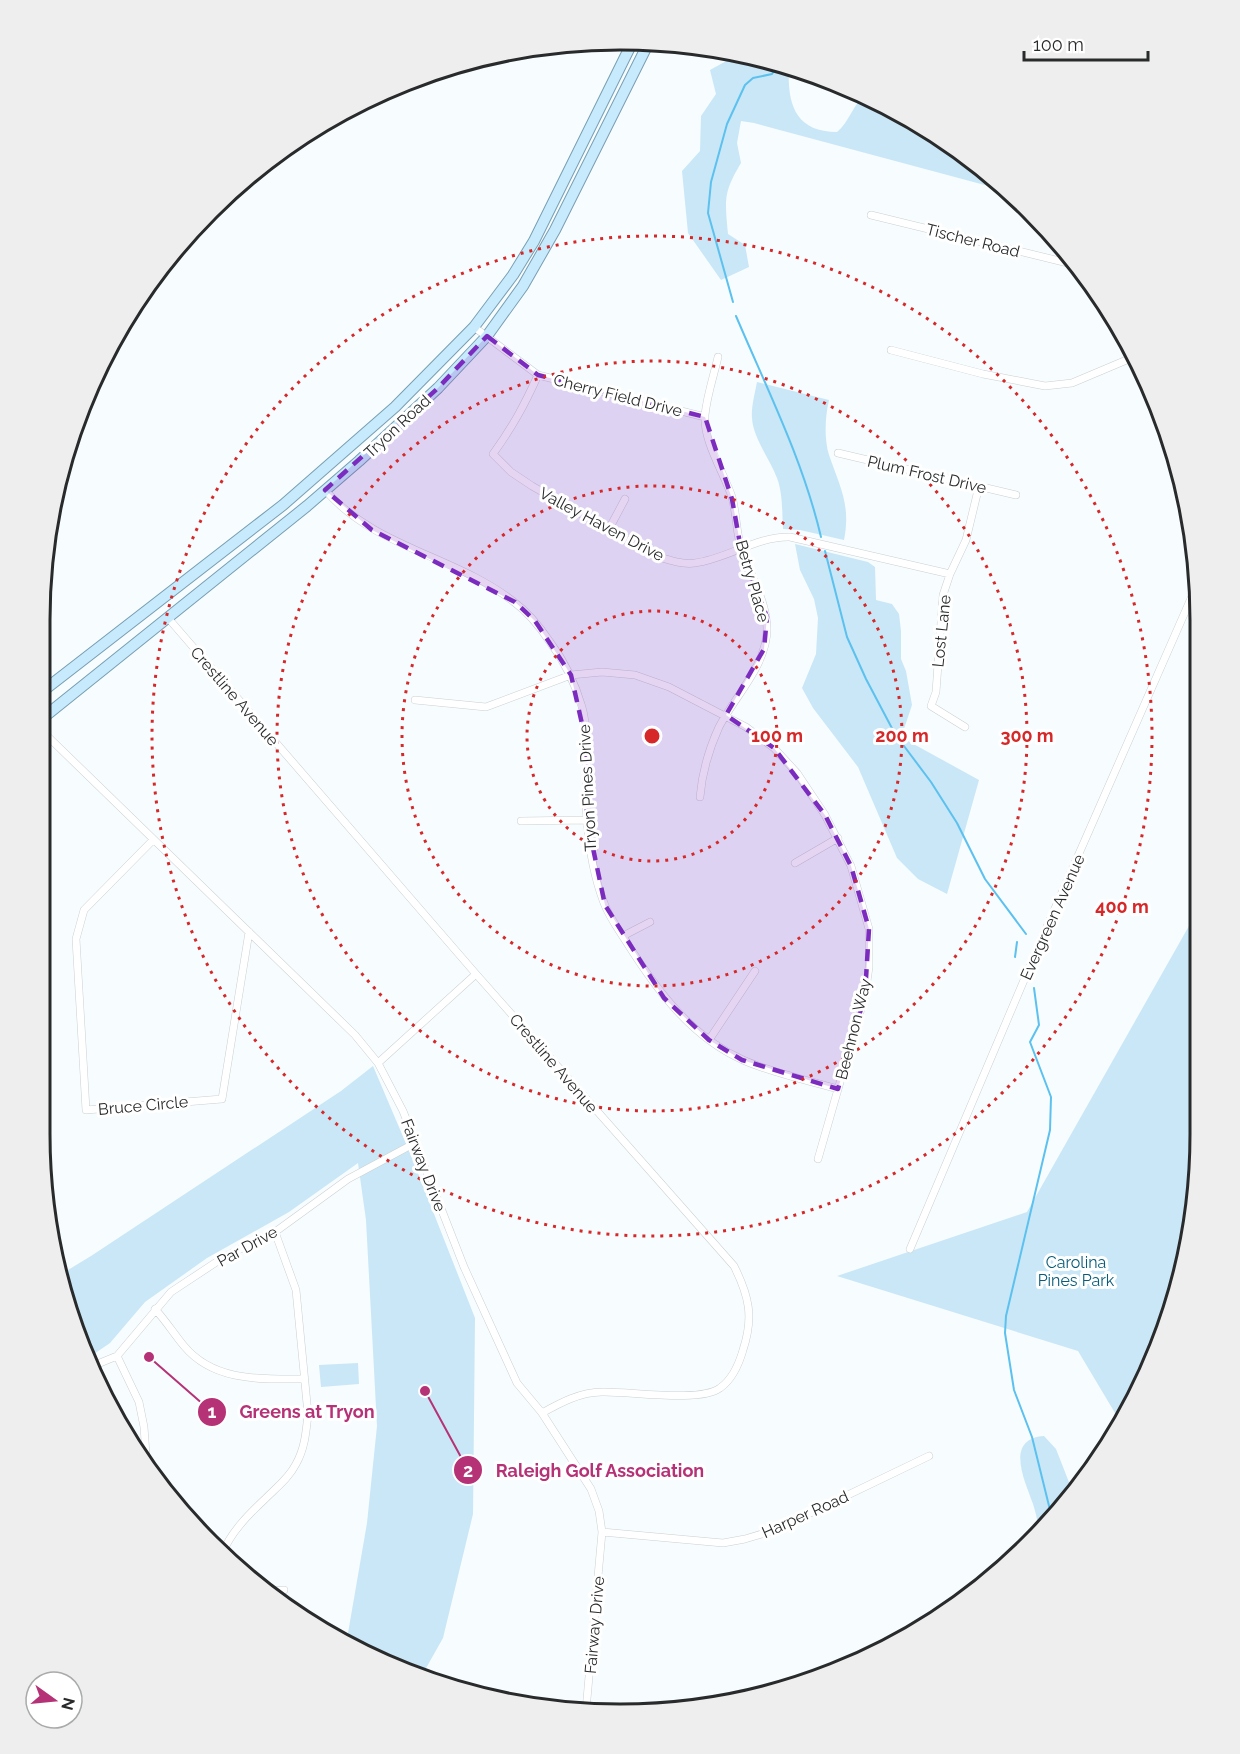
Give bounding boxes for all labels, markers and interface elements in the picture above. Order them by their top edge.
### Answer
scale bar [1024,24,1148,62]
text: 100 m [1033,34,1084,55]
street label: Tischer Road [924,220,1022,261]
street label: Cherry Field Drive [551,370,684,421]
street label: Tryon Road [360,391,434,462]
street label: Plum Frost Drive [865,452,988,497]
street label: Valley Haven Drive [536,484,667,565]
street label: Betry Place [732,538,773,624]
street label: Lost Lane [928,594,955,668]
street label: Crestline Avenue [186,643,283,750]
street label: Tryon Pines Drive [575,724,600,852]
text: 100 m [751,725,803,746]
text: 200 m [875,725,929,746]
text: 300 m [1000,725,1054,746]
centre of rings [642,726,662,746]
street label: Evergreen Avenue [1016,851,1089,983]
text: 400 m [1095,896,1149,917]
street label: Beehnon Way [832,976,875,1082]
street label: Crestline Avenue [505,1010,602,1117]
street label: Bruce Circle [97,1092,189,1119]
street label: Fairway Drive [397,1116,450,1214]
street label: Par Drive [214,1222,281,1271]
park label: Carolina Pines Park [1038,1253,1115,1290]
callout: Greens at Tryon [197,1394,387,1430]
text: 1 [208,1401,217,1422]
text: Greens at Tryon [239,1401,375,1422]
callout: Raleigh Golf Association [453,1452,716,1488]
text: 2 [463,1460,473,1481]
text: Raleigh Golf Association [496,1460,704,1481]
street label: Harper Road [759,1487,852,1542]
street label: Fairway Drive [581,1575,608,1675]
north arrow [24,1670,84,1730]
text: N [57,1695,79,1712]

